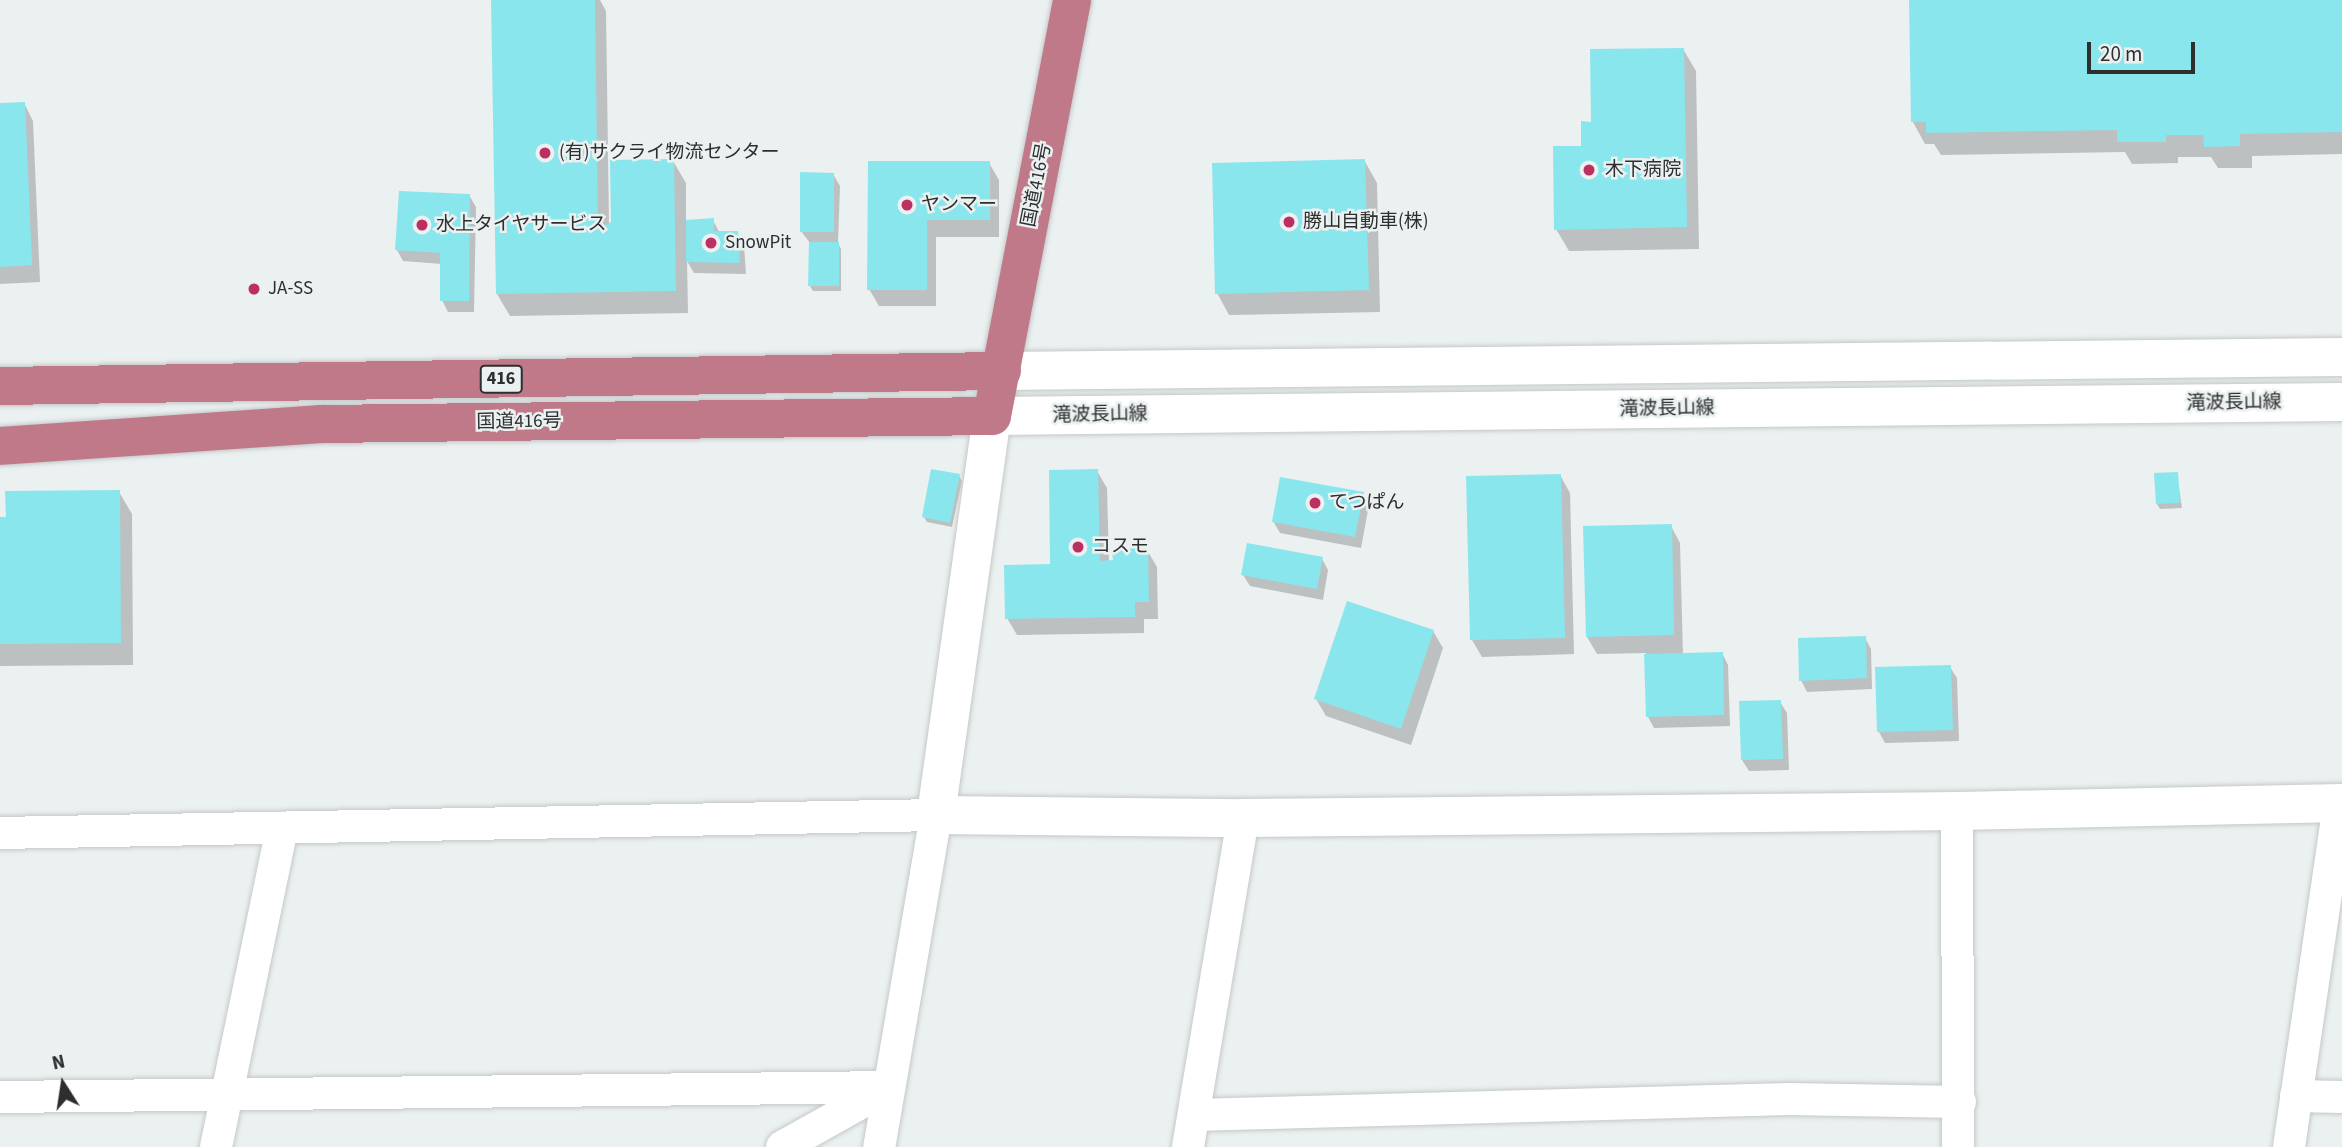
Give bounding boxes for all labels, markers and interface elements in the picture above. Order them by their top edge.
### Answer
scale bar [2090,28,2198,72]
text: 20 m [2100,39,2142,69]
street label: 国道416号 [1018,141,1056,229]
place label: (有)サクライ物流センター [559,142,780,164]
marker: (有)サクライ物流センター [537,145,553,161]
place label: 木下病院 [1605,159,1681,181]
marker: 木下病院 [1579,160,1599,180]
place label: ヤンマー [921,194,997,216]
marker: ヤンマー [899,197,915,213]
place label: 勝山自動車(株) [1303,211,1429,233]
place label: 水上タイヤサービス [436,214,607,236]
marker: 勝山自動車(株) [1281,214,1297,230]
marker: 水上タイヤサービス [414,217,430,233]
place label: SnowPit [725,232,791,254]
marker: SnowPit [703,235,719,251]
place label: JA-SS [268,278,313,300]
marker: JA-SS [246,281,262,297]
road number: 416 [478,365,524,394]
street label: 滝波長山線 [2186,391,2282,415]
street label: 滝波長山線 [1619,397,1715,421]
street label: 滝波長山線 [1052,403,1148,427]
street label: 国道416号 [476,410,562,434]
place label: てつぱん [1329,492,1405,514]
marker: てつぱん [1307,495,1323,511]
place label: コスモ [1092,536,1149,558]
marker: コスモ [1070,539,1086,555]
text: N [50,1048,68,1077]
north arrow [28,1049,98,1119]

